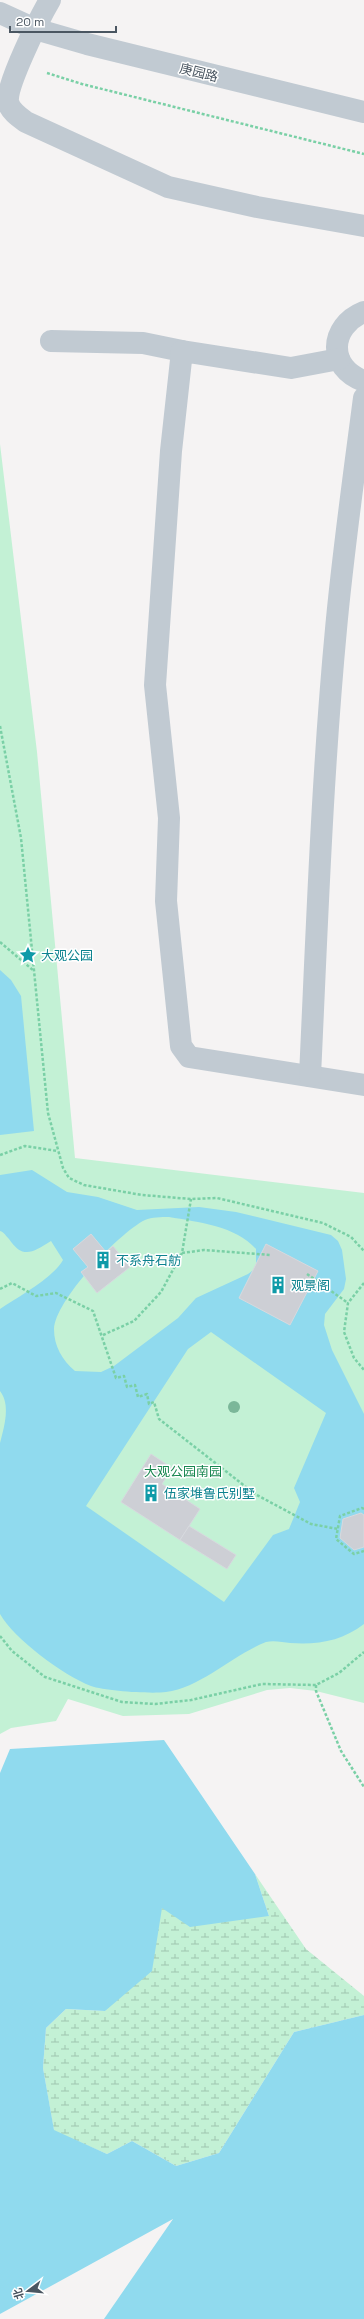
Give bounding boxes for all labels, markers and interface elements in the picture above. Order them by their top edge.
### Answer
scale bar [10,8,116,34]
text: 20 m [16,14,44,30]
street label: 庚园路 [178,60,220,85]
place icon: 大观公园 [18,945,38,965]
place label: 大观公园 [41,947,93,964]
building icon: 不系舟石舫 [93,1250,113,1270]
place label: 不系舟石舫 [116,1252,181,1269]
building icon: 观景阁 [268,1275,288,1295]
place label: 观景阁 [291,1277,330,1294]
park label: 大观公园南园 [144,1463,222,1480]
building icon: 伍家堆鲁氏别墅 [141,1483,161,1503]
place label: 伍家堆鲁氏别墅 [164,1485,255,1502]
north arrow [8,2271,48,2311]
text: 北 [10,2287,27,2301]

